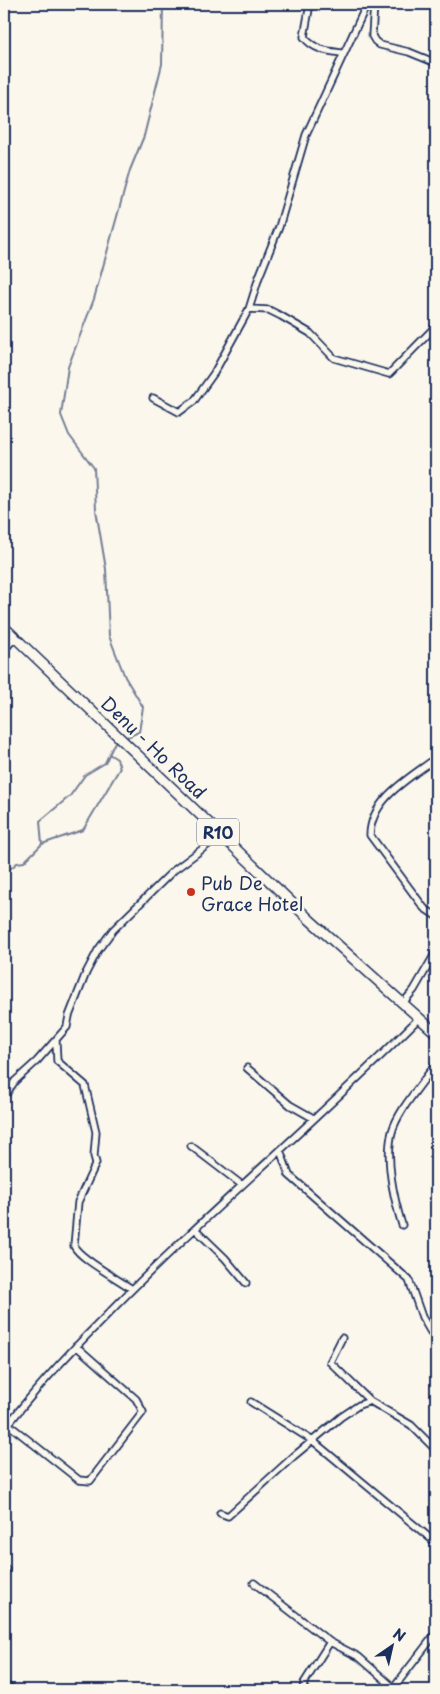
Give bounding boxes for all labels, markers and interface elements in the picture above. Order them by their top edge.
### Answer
street label: Denu - Ho Road [95,689,213,805]
road number: R10 [197,819,239,846]
place label: Pub De Grace Hotel [201,869,303,917]
marker: Pub De Grace Hotel [185,886,197,898]
north arrow [368,1622,418,1672]
text: N [389,1623,410,1647]

